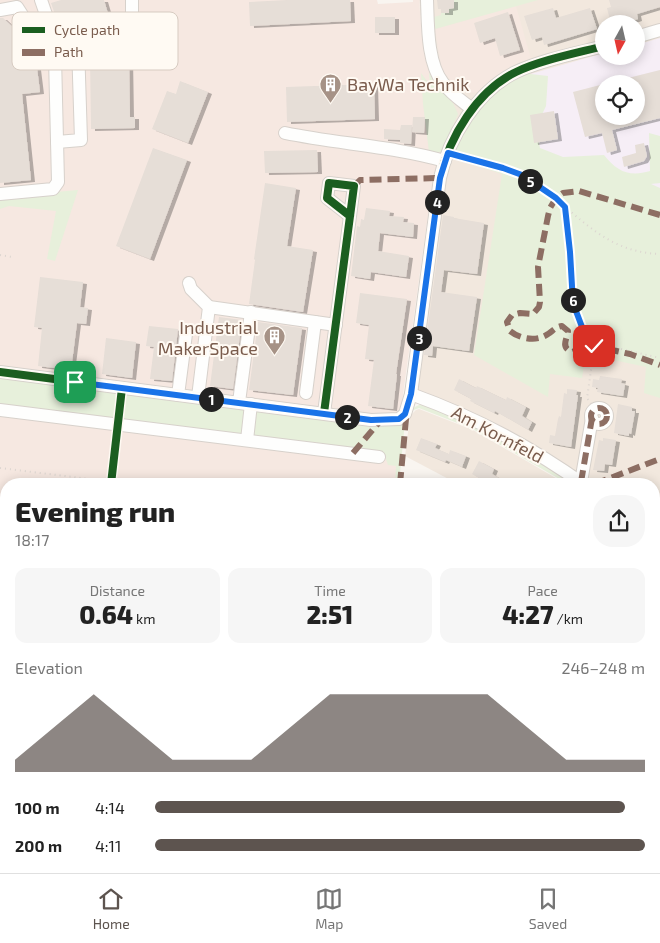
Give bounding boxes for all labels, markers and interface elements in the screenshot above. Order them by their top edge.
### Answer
legend [12,12,178,70]
north arrow [595,15,645,65]
map controls [595,15,645,125]
text: Cycle path [54,21,120,38]
text: Path [54,43,83,60]
building icon: BayWa Technik [319,72,343,103]
place label: BayWa Technik [347,73,469,95]
button: locate [595,75,645,125]
pin: 5 [518,168,542,194]
text: 5 [527,173,534,190]
pin: 4 [424,190,450,214]
text: 4 [433,194,442,211]
pin: 6 [560,288,586,312]
text: 6 [569,292,578,309]
place label: Industrial MakerSpace [158,316,259,359]
building icon: Industrial MakerSpace [262,325,286,356]
pin [573,325,615,367]
pin: 3 [406,326,432,350]
text: 3 [416,330,423,347]
icon: check [580,332,608,360]
pin [54,361,96,403]
icon: arrive [61,368,89,396]
pin: 1 [198,386,224,412]
text: 1 [208,391,215,408]
street label: Am Kornfeld [448,401,548,467]
pin: 2 [334,404,360,430]
text: 2 [343,409,352,426]
text: Evening run [15,494,175,528]
button: share [593,495,645,547]
text: 18:17 [15,530,49,549]
text: Distance [90,582,145,599]
text: Time [314,582,346,599]
text: Pace [528,582,558,599]
text: 0.64 [79,599,133,629]
text: 2:51 [307,599,353,629]
text: 4:27 [502,599,553,629]
text: km [133,610,155,627]
text: /km [553,610,583,627]
text: Elevation [15,658,83,677]
text: 246–248 m [561,658,645,677]
text: 100 m [15,798,60,817]
text: 4:14 [95,798,125,817]
text: 200 m [15,836,62,855]
text: 4:11 [95,836,121,855]
tab: Home [93,885,130,932]
tab: Map [315,885,343,932]
tab: Saved [529,885,567,932]

